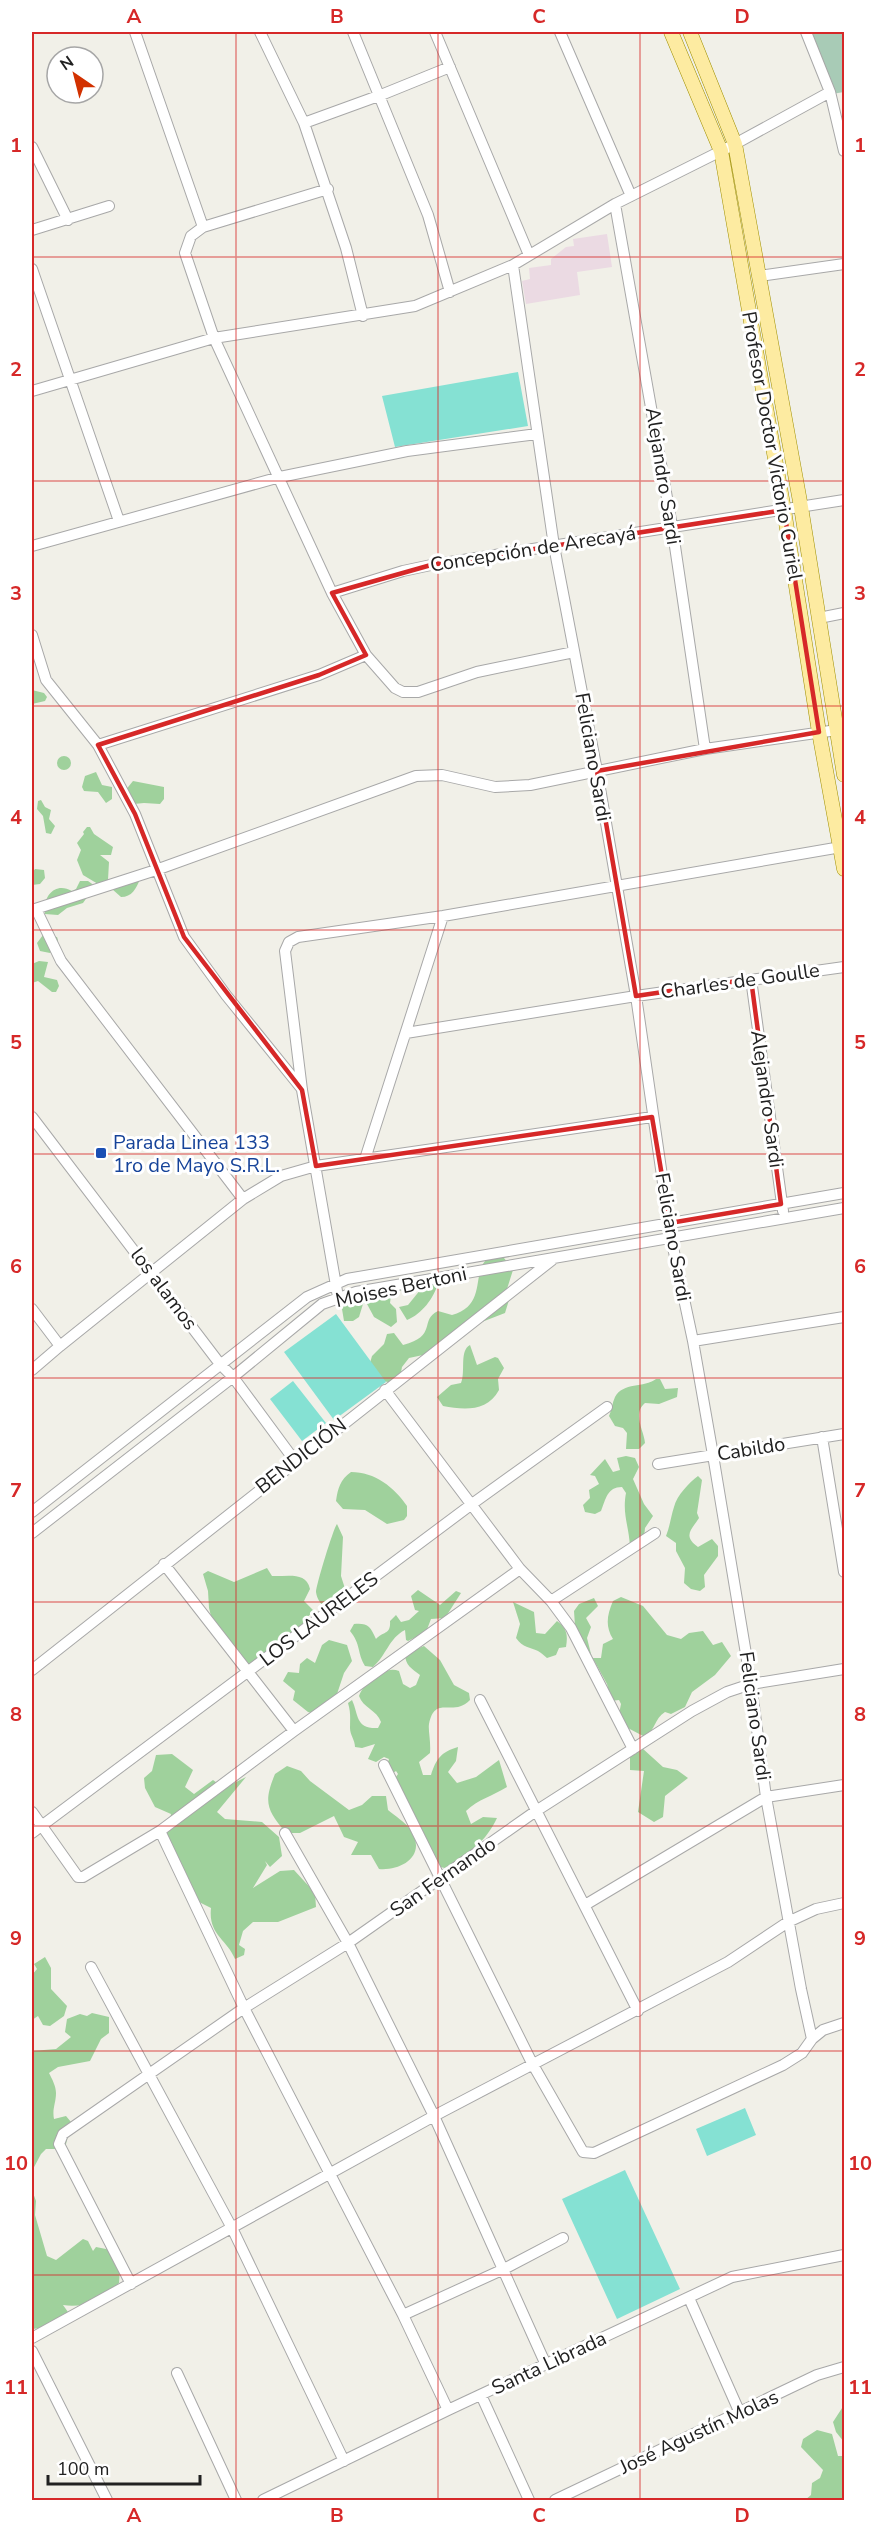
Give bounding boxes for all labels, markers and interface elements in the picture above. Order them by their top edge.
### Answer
text: A [127,3,142,30]
text: B [330,3,344,30]
text: C [532,3,546,30]
text: D [734,3,750,30]
north arrow [45,45,105,105]
text: N [56,51,78,76]
text: 1 [10,132,22,159]
text: 1 [854,132,866,159]
street label: Profesor Doctor Victorio Curiel [735,309,809,583]
text: 2 [10,356,22,383]
text: 2 [854,356,866,383]
street label: Alejandro Sardi [639,405,687,547]
street label: Concepción de Arecayá [428,519,638,579]
text: 3 [10,580,22,607]
text: 3 [854,580,866,607]
street label: Feliciano Sardi [568,691,618,823]
text: 4 [10,804,22,831]
text: 4 [854,804,866,831]
street label: Charles de Goulle [659,956,821,1006]
street label: Alejandro Sardi [744,1028,790,1170]
text: 5 [10,1029,22,1056]
text: 5 [854,1029,866,1056]
place label: Parada Linea 133 1ro de Mayo S.R.L. [113,1129,280,1179]
marker: Parada Linea 133 1ro de Mayo S.R.L. [94,1146,108,1160]
street label: Feliciano Sardi [648,1171,698,1303]
street label: los alamos [124,1242,204,1336]
text: 6 [10,1253,22,1280]
text: 6 [854,1253,866,1280]
street label: Moises Bertoni [333,1260,469,1314]
street label: BENDICIÓN [250,1412,352,1500]
street label: Cabildo [715,1430,787,1468]
text: 7 [10,1477,22,1504]
text: 7 [854,1477,866,1504]
street label: LOS LAURELES [254,1565,384,1673]
street label: Feliciano Sardi [733,1650,777,1782]
text: 8 [10,1701,22,1728]
text: 8 [854,1701,866,1728]
street label: San Fernando [385,1830,501,1924]
text: 9 [10,1925,22,1952]
text: 9 [854,1925,866,1952]
text: 10 [4,2150,28,2177]
text: 10 [848,2150,872,2177]
street label: Santa Librada [487,2325,611,2401]
text: 11 [4,2374,28,2401]
text: 11 [848,2374,872,2401]
street label: José Agustín Molas [614,2383,783,2481]
scale bar [48,2448,200,2486]
text: 100 m [57,2457,109,2481]
text: A [127,2502,142,2529]
text: B [330,2502,344,2529]
text: C [532,2502,546,2529]
text: D [734,2502,750,2529]

